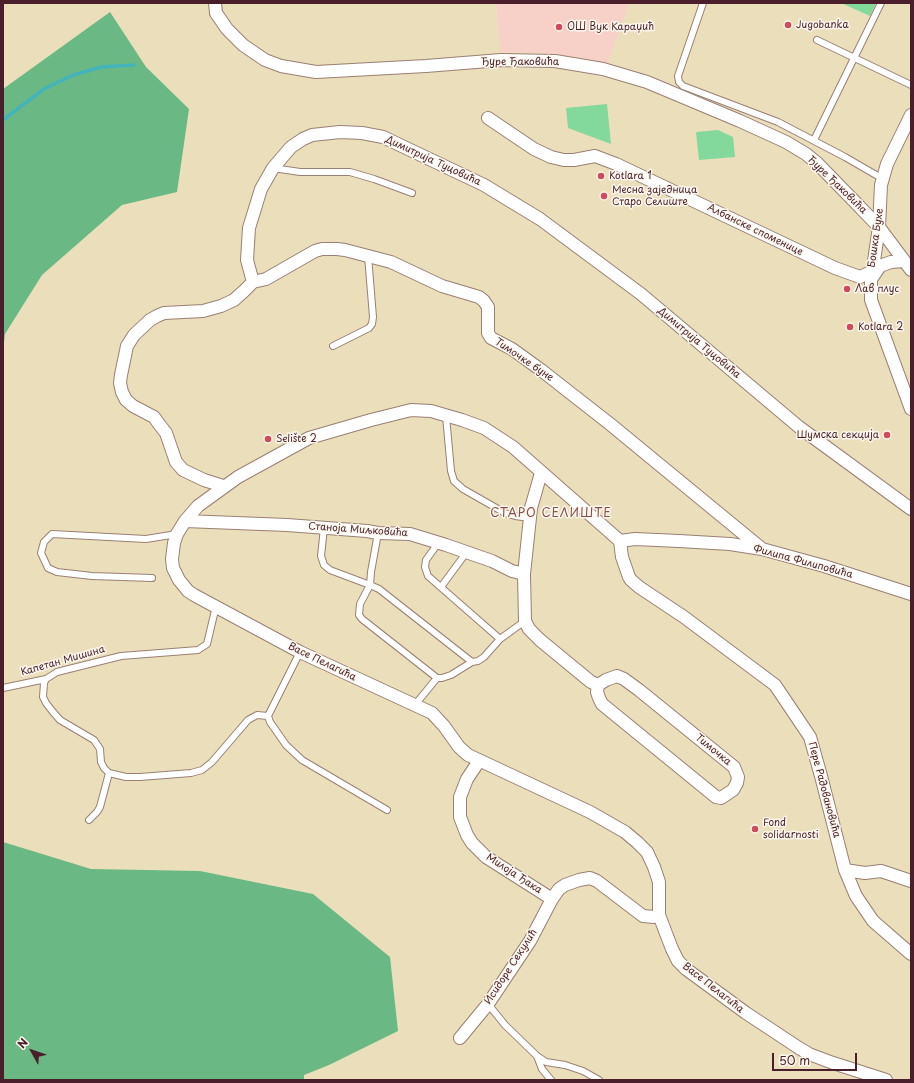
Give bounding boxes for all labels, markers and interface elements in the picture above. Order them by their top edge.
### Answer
place label: Jugobanka [796,19,849,31]
marker: Jugobanka [783,20,793,30]
place label: ОШ Вук Караџић [567,21,654,33]
marker: ОШ Вук Караџић [554,22,564,32]
street label: Ђуре Ђаковића [481,56,559,68]
street label: Димитрија Туцовића [383,134,483,188]
street label: Ђуре Ђаковића [805,154,869,216]
place label: Kotlara 1 [609,170,652,182]
marker: Kotlara 1 [596,171,606,181]
place label: Месна заједница Старо Селиште [612,184,697,208]
marker: Месна заједница Старо Селиште [599,191,609,201]
street label: Албанске споменице [705,202,805,258]
street label: Бошка Бухе [866,208,886,268]
place label: Лав плус [855,283,899,295]
marker: Лав плус [842,284,852,294]
street label: Димитрија Туцовића [655,305,743,381]
place label: Kotlara 2 [858,321,903,333]
marker: Kotlara 2 [845,322,855,332]
street label: Тимочке буне [492,336,556,384]
place label: Шумска секција [797,429,879,441]
marker: Шумска секција [882,430,892,440]
place label: Selište 2 [276,433,317,445]
marker: Selište 2 [263,434,273,444]
district label: СТАРО СЕЛИШТЕ [490,507,612,521]
street label: Станоја Миљковића [308,521,408,539]
street label: Филипа Филиповића [752,543,854,581]
street label: Васе Пелагића [286,640,358,684]
street label: Капетан Мишина [20,643,106,679]
street label: Тимочка [693,732,733,768]
street label: Пере Радовановића [805,741,843,839]
place label: Fond solidarnosti [763,817,819,840]
marker: Fond solidarnosti [750,824,760,834]
street label: Милоја Ђака [484,852,544,896]
street label: Исидоре Секулић [482,927,540,1007]
street label: Васе Пелагића [680,960,746,1016]
north arrow [12,1031,52,1071]
text: N [13,1034,32,1052]
scale bar [774,1045,859,1071]
text: 50 m [779,1051,810,1069]

